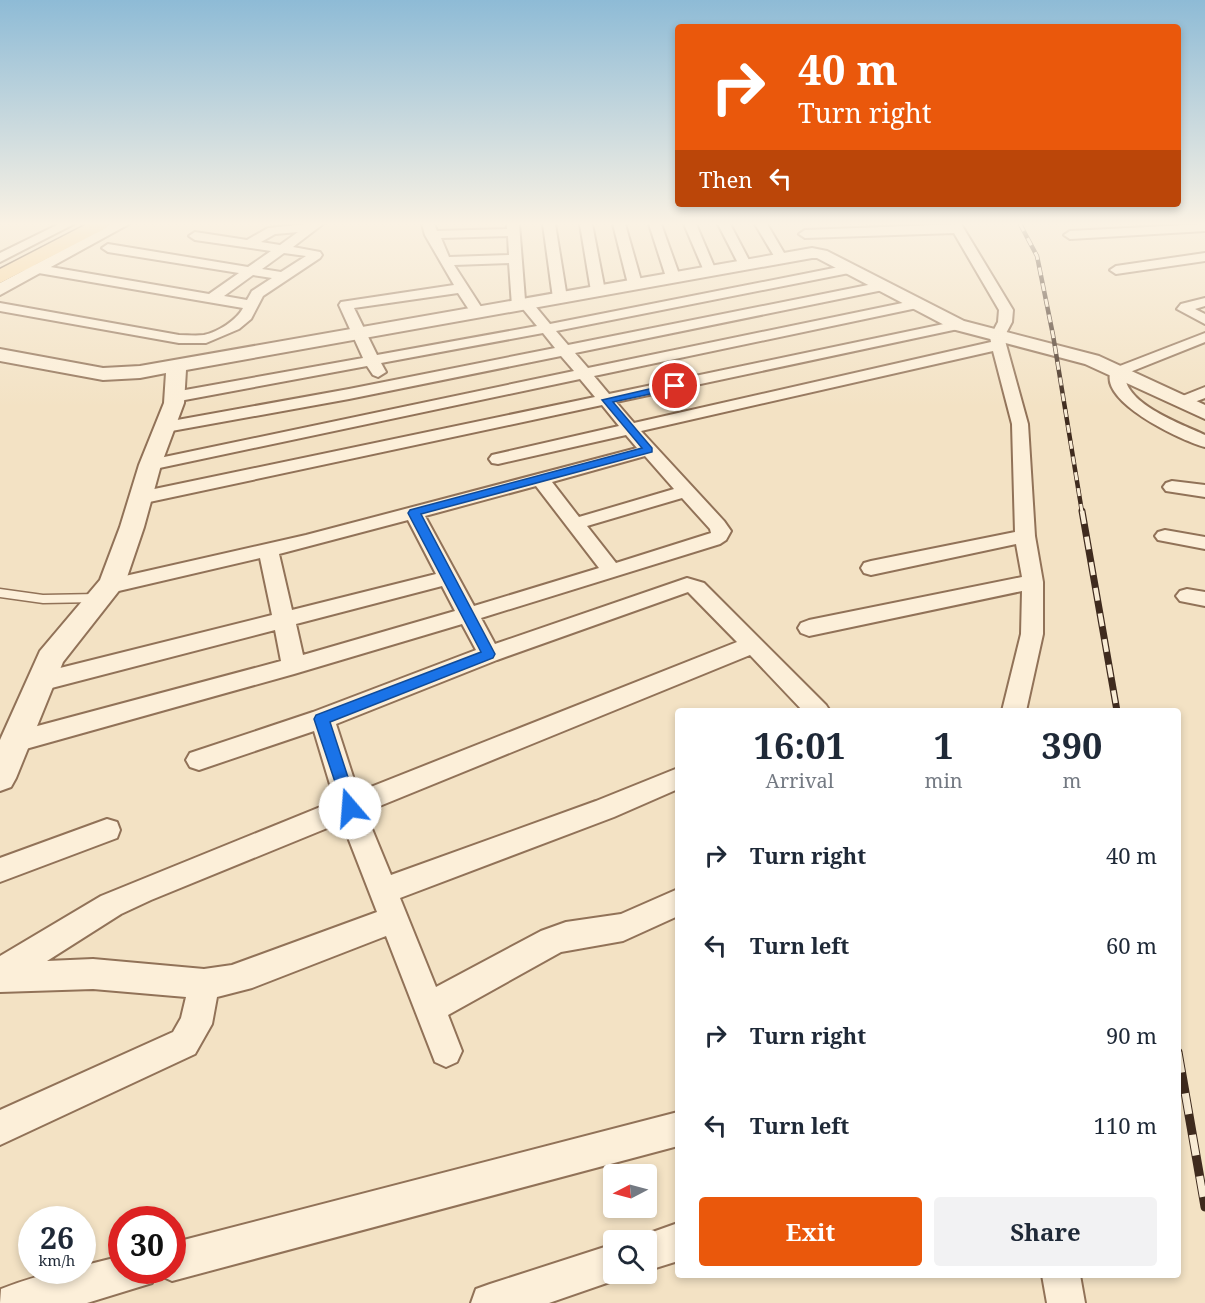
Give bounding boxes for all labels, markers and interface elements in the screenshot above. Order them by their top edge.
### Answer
text: 40 m [798,40,898,97]
icon: right [699,48,777,126]
text: Turn right [798,94,931,131]
icon: left [764,162,797,195]
text: Then [699,164,752,194]
pin [649,360,700,411]
icon: arrive [658,369,691,402]
text: 16:01 [754,721,846,770]
text: 1 [933,721,954,770]
text: 390 [1041,721,1102,770]
text: Arrival [766,767,834,794]
text: min [925,767,963,794]
text: m [1062,767,1081,794]
position arrow [318,776,382,840]
icon: right [699,839,732,872]
text: Turn right [750,840,866,870]
text: 40 m [1106,840,1157,870]
icon: left [699,929,732,962]
text: Turn left [750,930,849,960]
text: 60 m [1106,930,1157,960]
icon: right [699,1019,732,1052]
text: Turn right [750,1020,866,1050]
text: 90 m [1106,1020,1157,1050]
icon: left [699,1109,732,1142]
text: Turn left [750,1110,849,1140]
text: 110 m [1094,1110,1157,1140]
north arrow [603,1164,657,1218]
map controls [603,1164,657,1284]
button: Exit [699,1197,922,1266]
button: Share [934,1197,1157,1266]
speed limit sign: 30 [108,1206,186,1284]
text: 26 [40,1217,74,1258]
button: search [603,1230,657,1284]
text: km/h [39,1250,75,1270]

